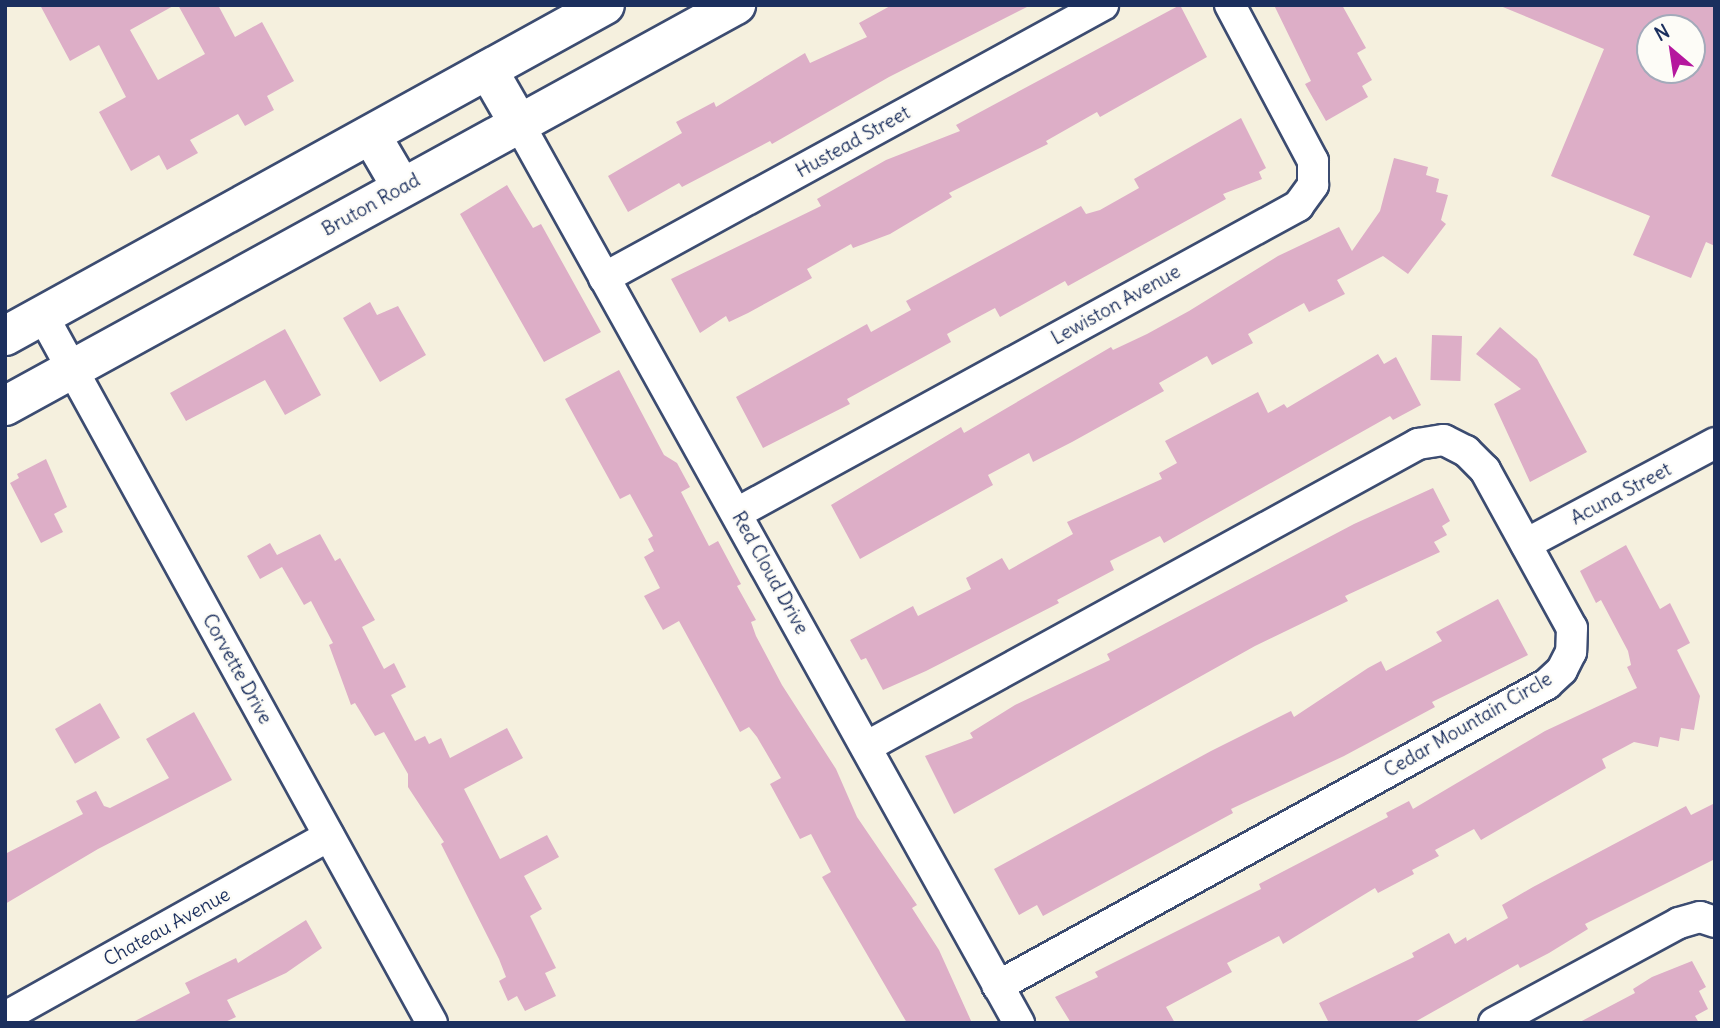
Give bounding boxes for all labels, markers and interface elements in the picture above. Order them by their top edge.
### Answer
north arrow [1636,14,1706,84]
text: N [1650,19,1673,46]
street label: Hustead Street [792,101,914,183]
street label: Bruton Road [318,169,424,241]
street label: Lewiston Avenue [1047,260,1185,350]
street label: Acuna Street [1567,458,1675,530]
street label: Red Cloud Drive [727,508,813,638]
street label: Corvette Drive [197,610,277,728]
street label: Cedar Mountain Circle [1380,668,1556,782]
street label: Chateau Avenue [100,883,234,971]

